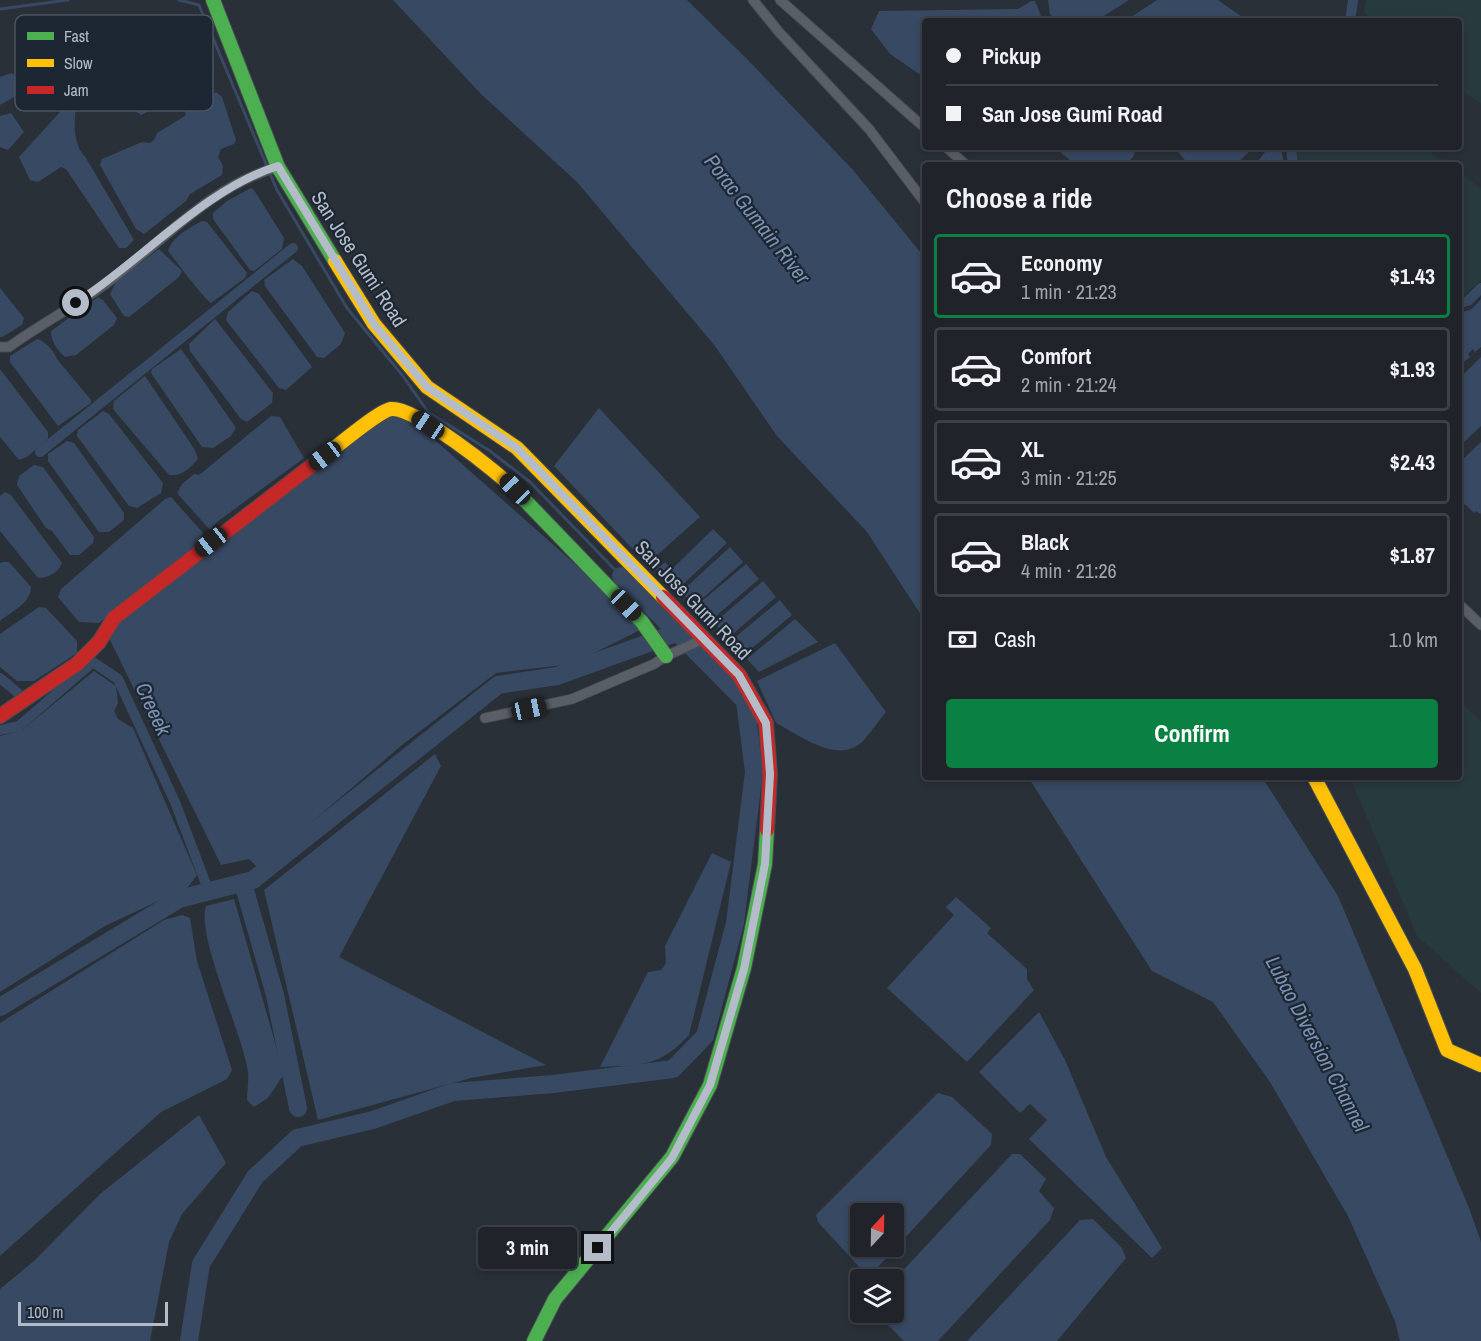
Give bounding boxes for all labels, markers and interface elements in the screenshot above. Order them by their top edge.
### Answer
legend [15,15,213,111]
text: Fast [64,25,89,47]
text: Pickup [982,41,1041,71]
text: Slow [64,52,93,74]
text: Jam [64,79,89,101]
text: San Jose Gumi Road [982,99,1162,129]
water label: Porac Gumain River [698,148,818,290]
text: Choose a ride [946,180,1092,216]
street label: San Jose Gumi Road [305,186,413,332]
text: Economy [1021,248,1102,278]
icon: car [949,249,1003,303]
text: $1.43 [1390,261,1435,291]
text: 1 min · 21:23 [1021,278,1117,305]
route start [62,289,89,316]
text: Comfort [1021,341,1091,371]
icon: car [949,342,1003,396]
text: $1.93 [1390,354,1435,384]
text: 2 min · 21:24 [1021,371,1117,398]
car [408,407,448,443]
text: XL [1021,434,1044,464]
icon: car [949,435,1003,489]
car [305,438,345,474]
text: $2.43 [1390,447,1435,477]
text: 3 min · 21:25 [1021,464,1117,491]
car [496,470,534,508]
car [191,524,231,560]
text: Black [1021,527,1069,557]
icon: car [949,528,1003,582]
street label: San Jose Gumi Road [629,534,758,665]
text: $1.87 [1390,540,1435,570]
text: 4 min · 21:26 [1021,557,1117,584]
car [607,586,645,624]
icon: cash [946,623,979,656]
text: Cash [994,624,1036,654]
text: 1.0 km [1389,626,1438,653]
water label: Creeek [129,678,179,741]
car [510,696,548,722]
button: Confirm [946,699,1438,768]
water label: Lubao Diversion Channel [1259,951,1377,1138]
north arrow [850,1203,904,1257]
map controls [850,1203,904,1323]
callout: 3 min [478,1227,577,1269]
text: 3 min [506,1234,549,1261]
route end [584,1234,611,1261]
button: layers [850,1269,904,1323]
scale bar [18,1299,168,1326]
text: 100 m [27,1301,63,1323]

